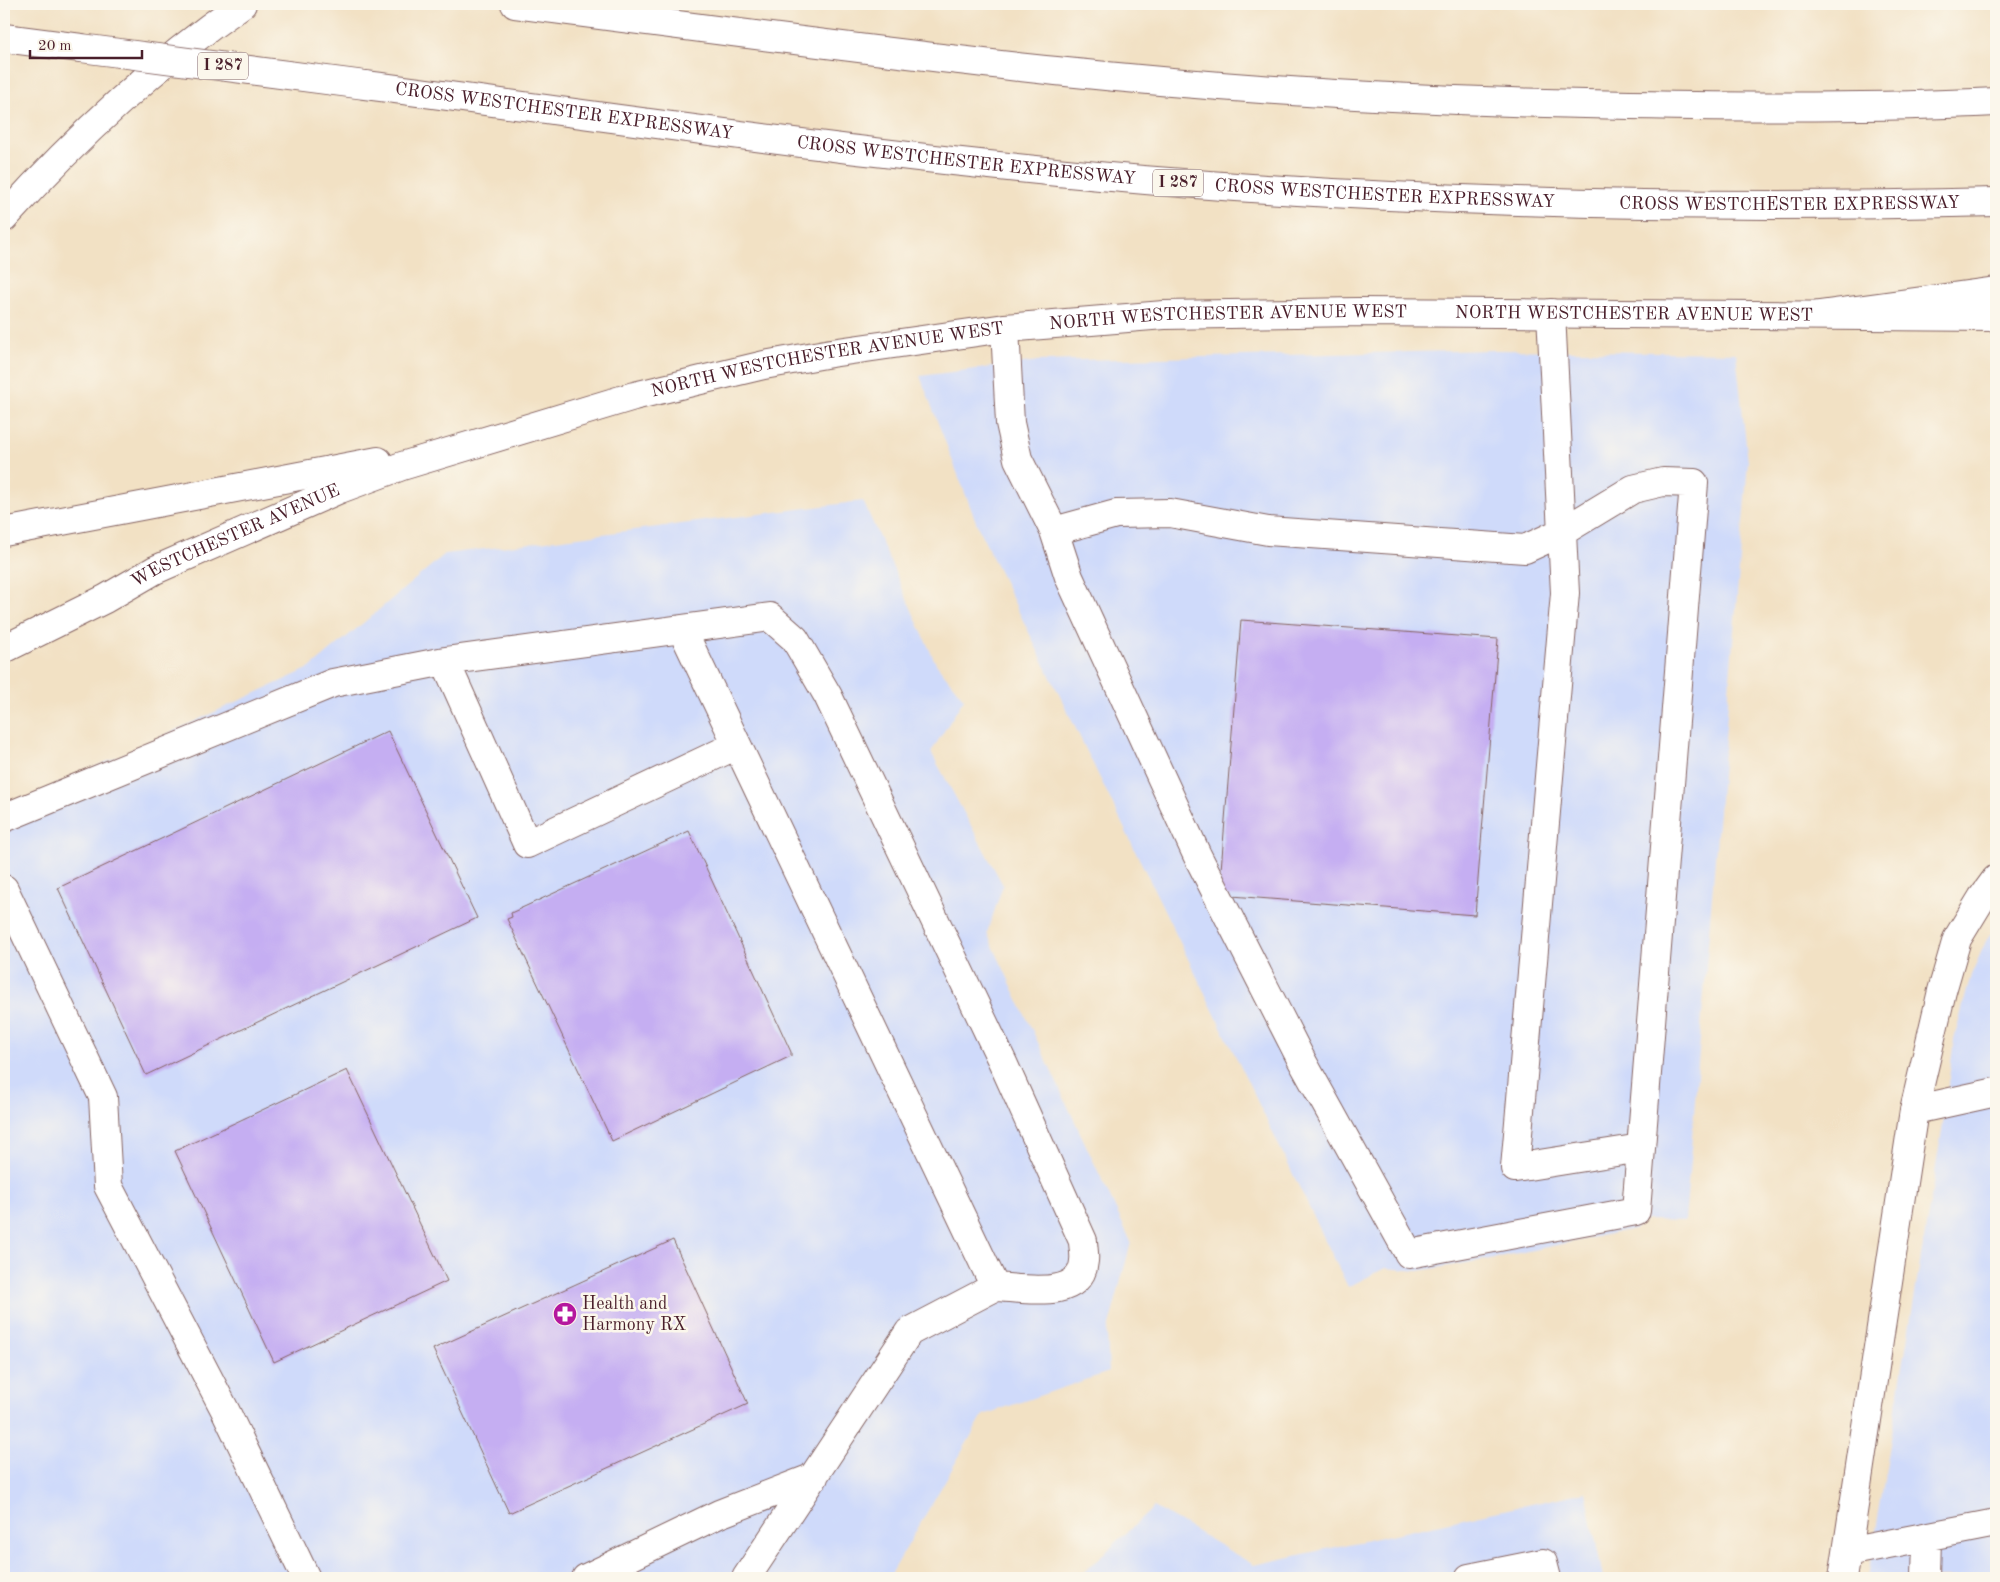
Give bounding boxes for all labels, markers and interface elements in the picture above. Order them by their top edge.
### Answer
scale bar [30,28,142,60]
text: 20 m [38,39,72,54]
road number: I 287 [198,52,248,80]
street label: CROSS WESTCHESTER EXPRESSWAY [394,80,734,143]
street label: CROSS WESTCHESTER EXPRESSWAY [796,133,1136,188]
road number: I 287 [1153,170,1203,197]
street label: CROSS WESTCHESTER EXPRESSWAY [1214,176,1555,211]
street label: CROSS WESTCHESTER EXPRESSWAY [1619,194,1960,214]
street label: NORTH WESTCHESTER AVENUE WEST [1048,303,1407,333]
street label: NORTH WESTCHESTER AVENUE WEST [1455,304,1813,325]
street label: NORTH WESTCHESTER AVENUE WEST [649,319,1005,401]
street label: WESTCHESTER AVENUE [128,481,342,591]
place label: Health and Harmony RX [582,1295,687,1334]
pharmacy icon: Health and Harmony RX [552,1301,578,1327]

